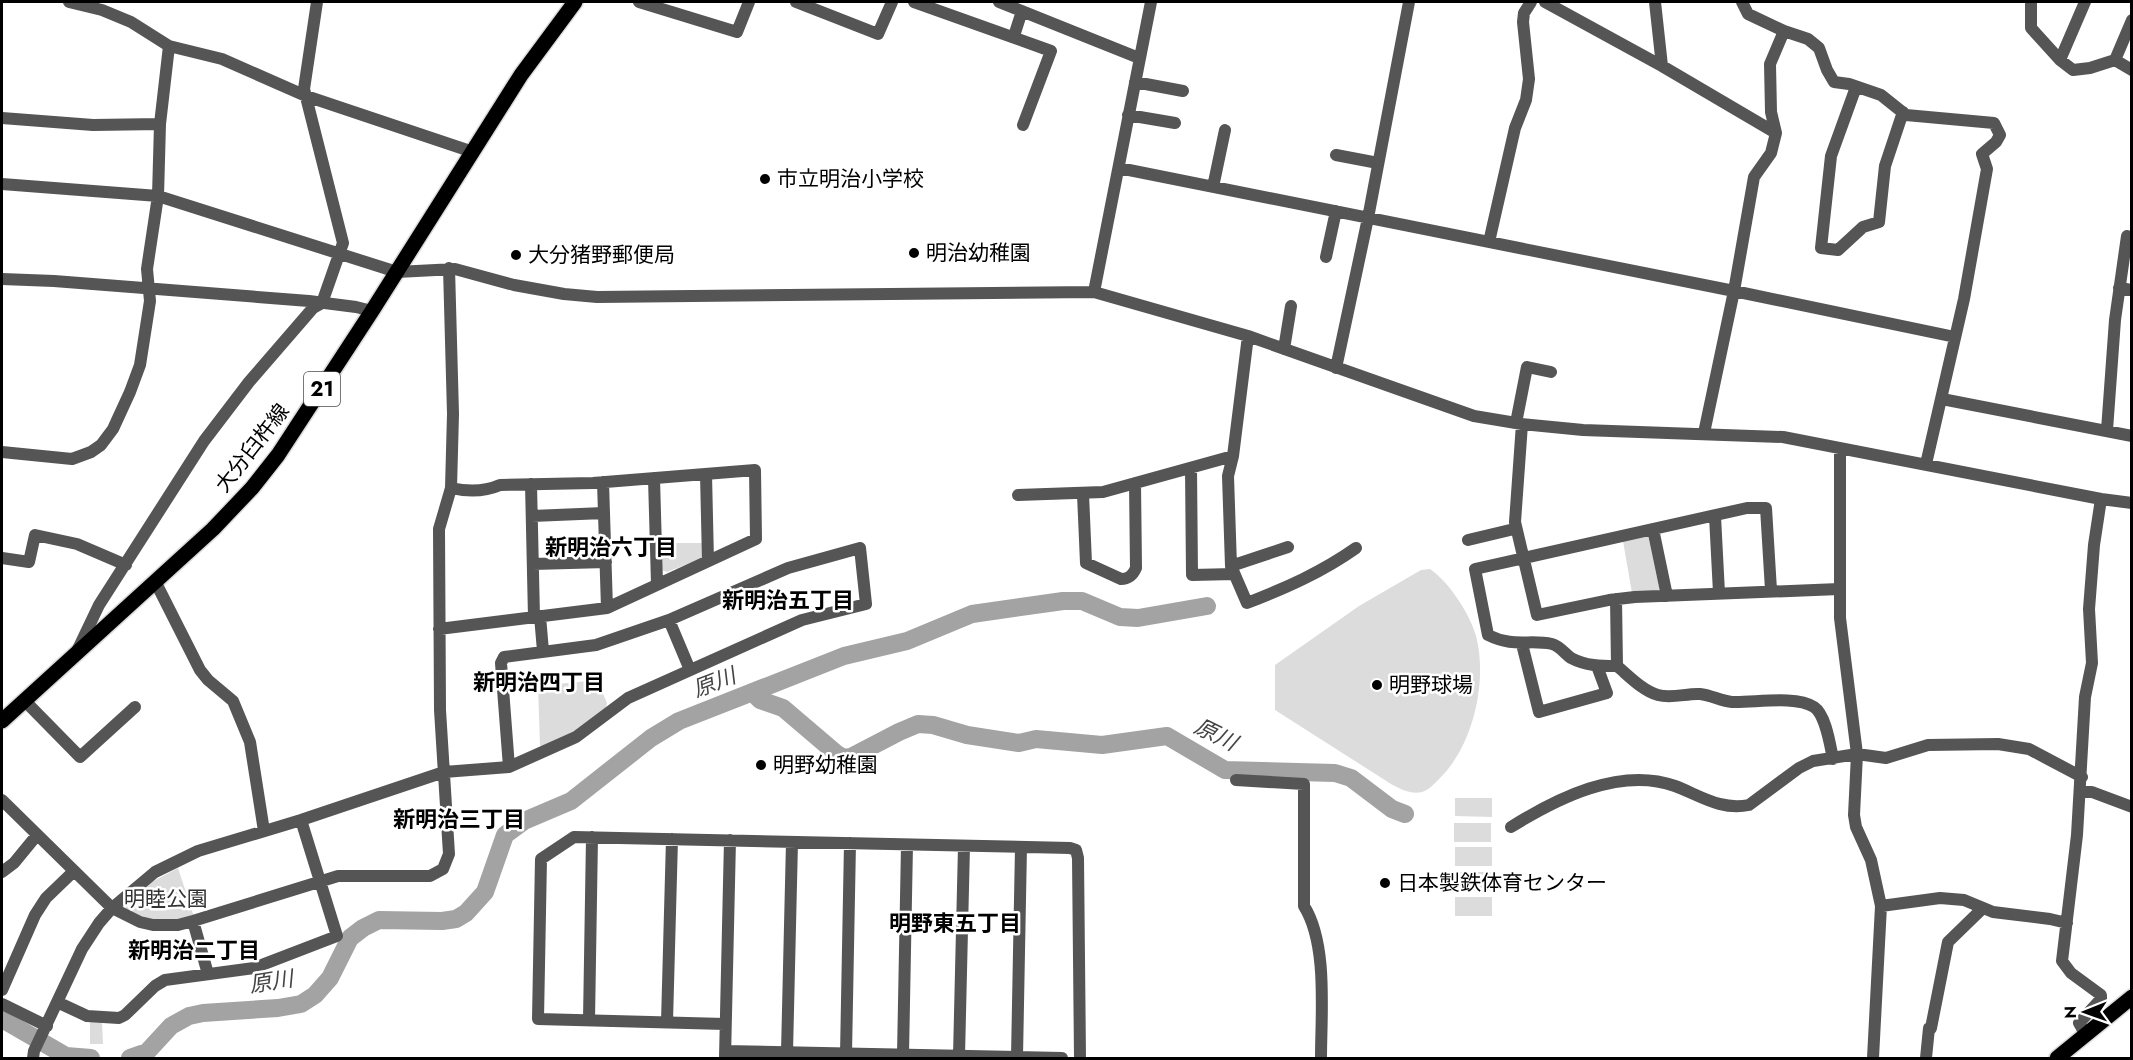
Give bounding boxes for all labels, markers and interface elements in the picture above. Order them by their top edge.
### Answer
place label: 市立明治小学校 [777,164,924,194]
marker: 市立明治小学校 [758,172,772,186]
place label: 明治幼稚園 [926,238,1031,268]
place label: 大分猪野郵便局 [528,240,675,270]
marker: 明治幼稚園 [907,246,921,260]
marker: 大分猪野郵便局 [509,248,523,262]
road number: 21 [304,372,340,406]
street label: 大分臼杵線 [208,397,296,499]
district label: 新明治六丁目 [545,531,677,563]
district label: 新明治五丁目 [722,584,854,616]
water label: 原川 [688,658,742,705]
district label: 新明治四丁目 [473,666,605,698]
place label: 明野球場 [1389,670,1473,700]
marker: 明野球場 [1370,678,1384,692]
water label: 原川 [1189,710,1245,759]
place label: 明野幼稚園 [773,750,878,780]
marker: 明野幼稚園 [754,758,768,772]
district label: 新明治三丁目 [393,803,525,835]
place label: 日本製鉄体育センター [1397,868,1607,898]
marker: 日本製鉄体育センター [1378,876,1392,890]
park label: 明睦公園 [124,884,208,914]
district label: 明野東五丁目 [889,907,1021,939]
district label: 新明治二丁目 [128,934,260,966]
water label: 原川 [247,961,297,1000]
north arrow [2055,982,2115,1042]
text: N [2059,1006,2082,1019]

